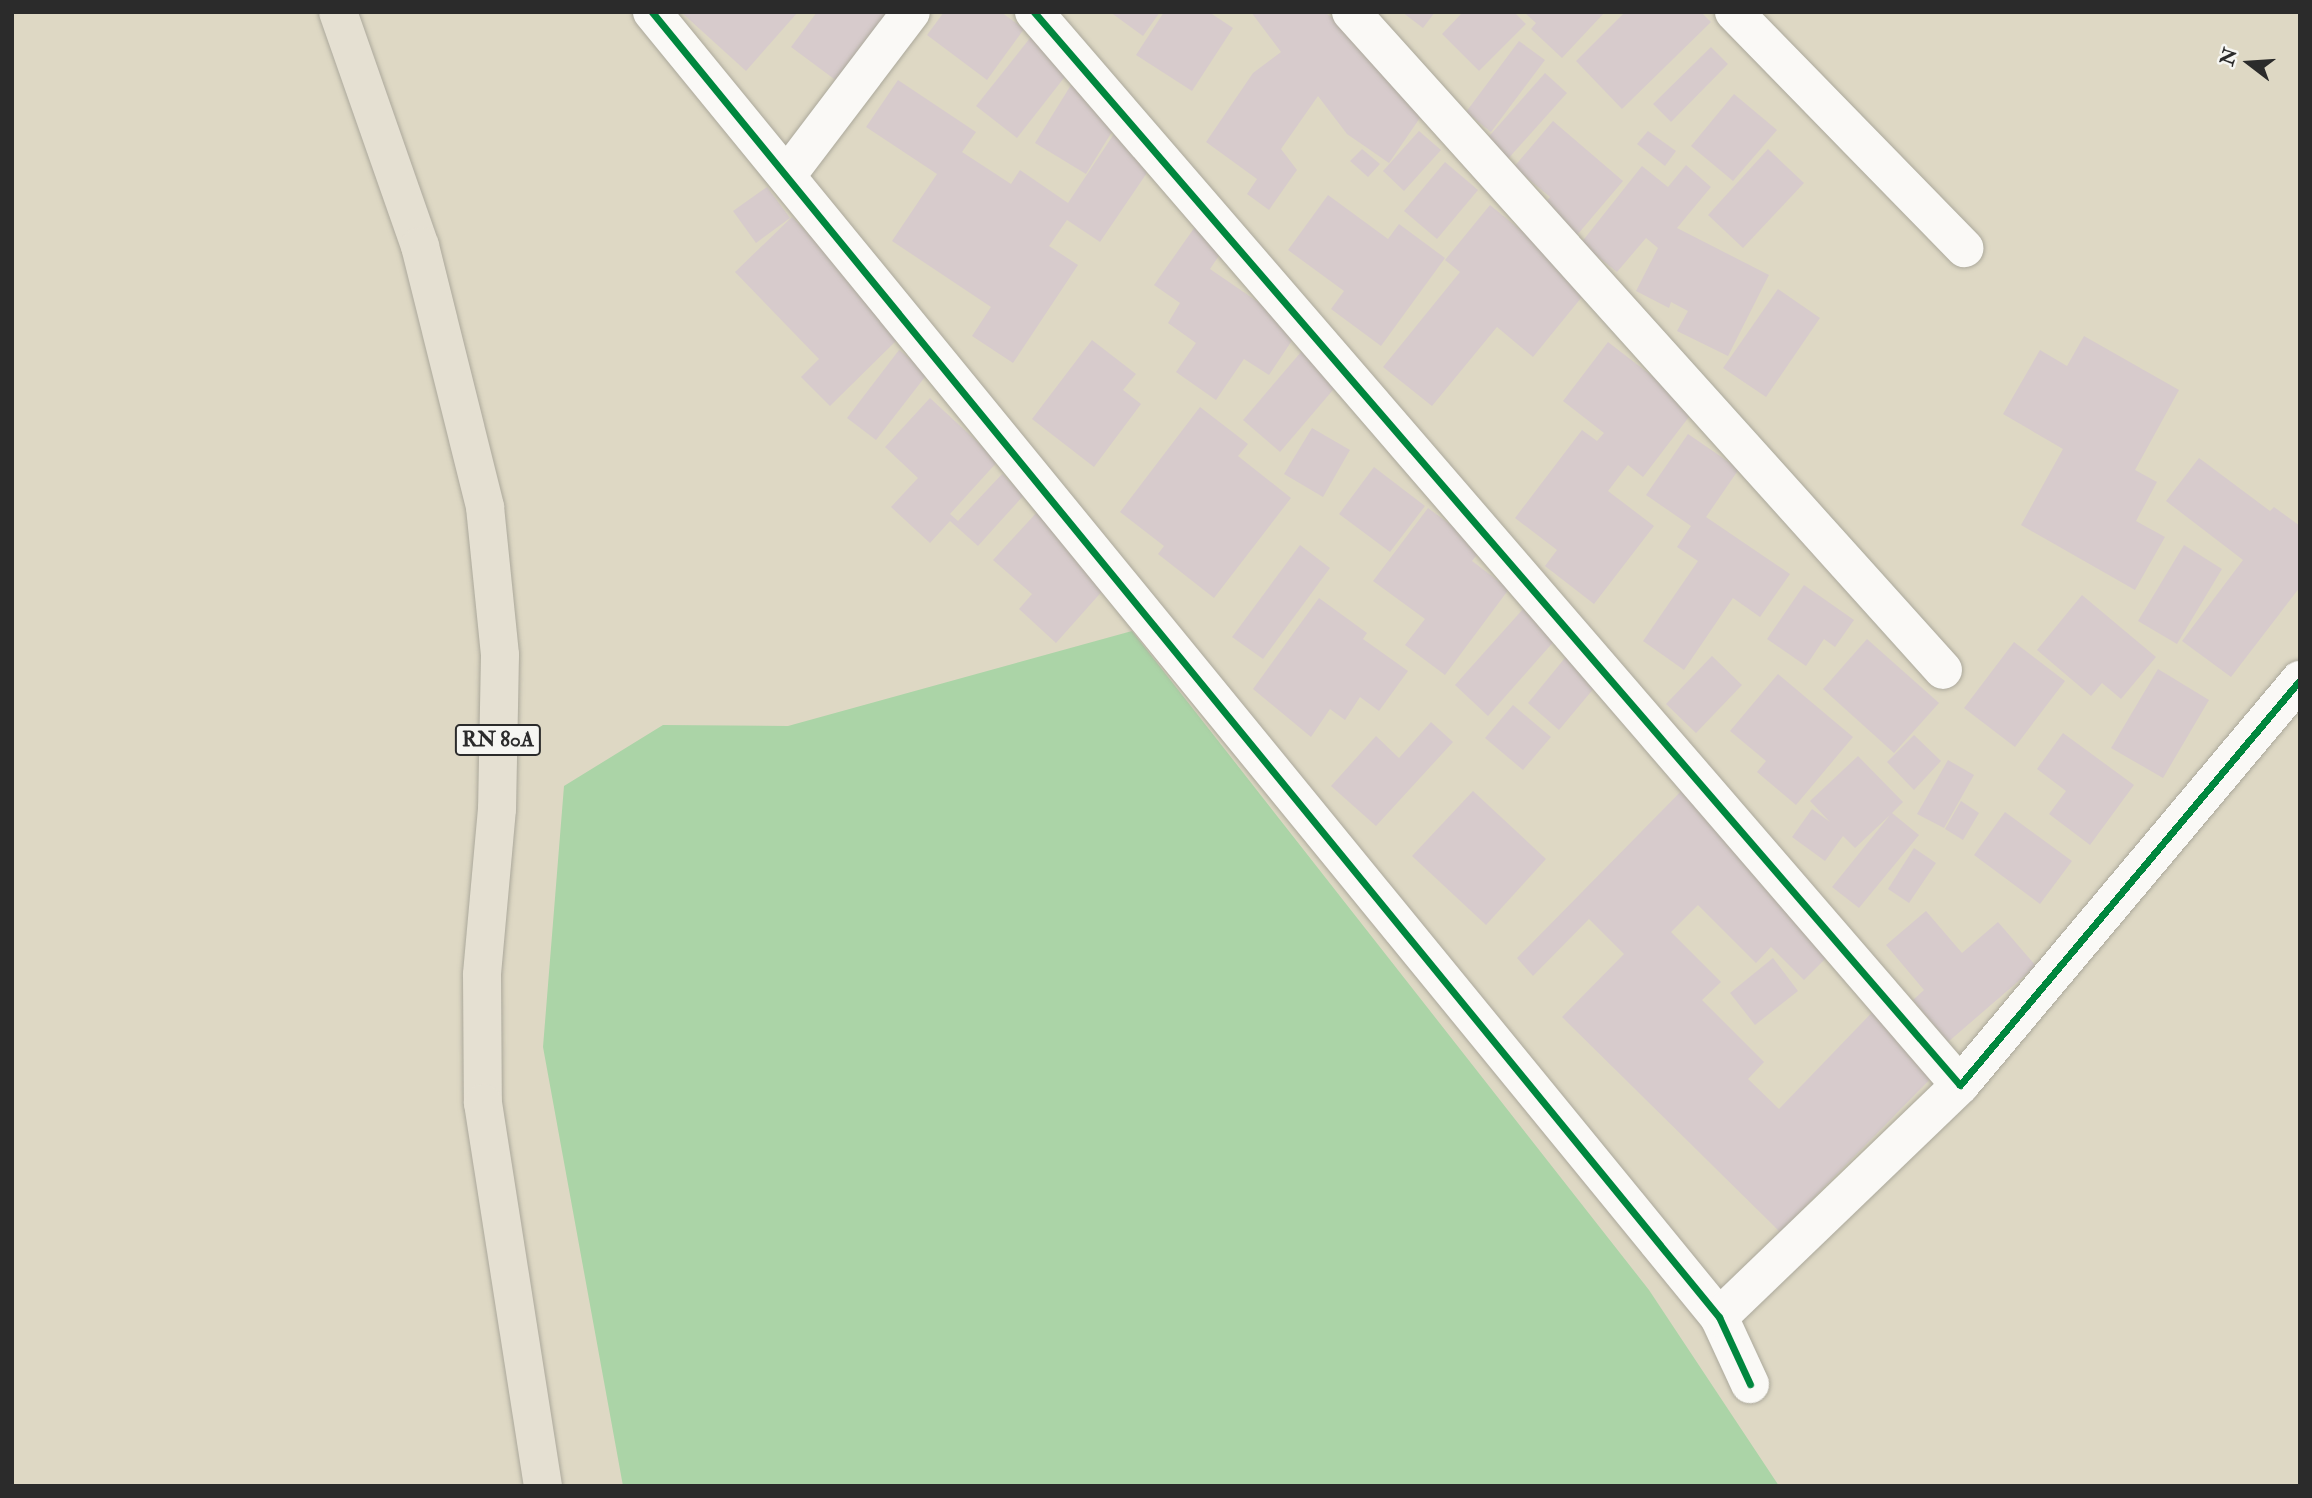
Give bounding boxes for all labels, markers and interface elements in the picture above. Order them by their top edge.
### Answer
north arrow [2214,28,2284,98]
text: N [2215,45,2243,69]
road number: RN 80A [454,722,542,758]

